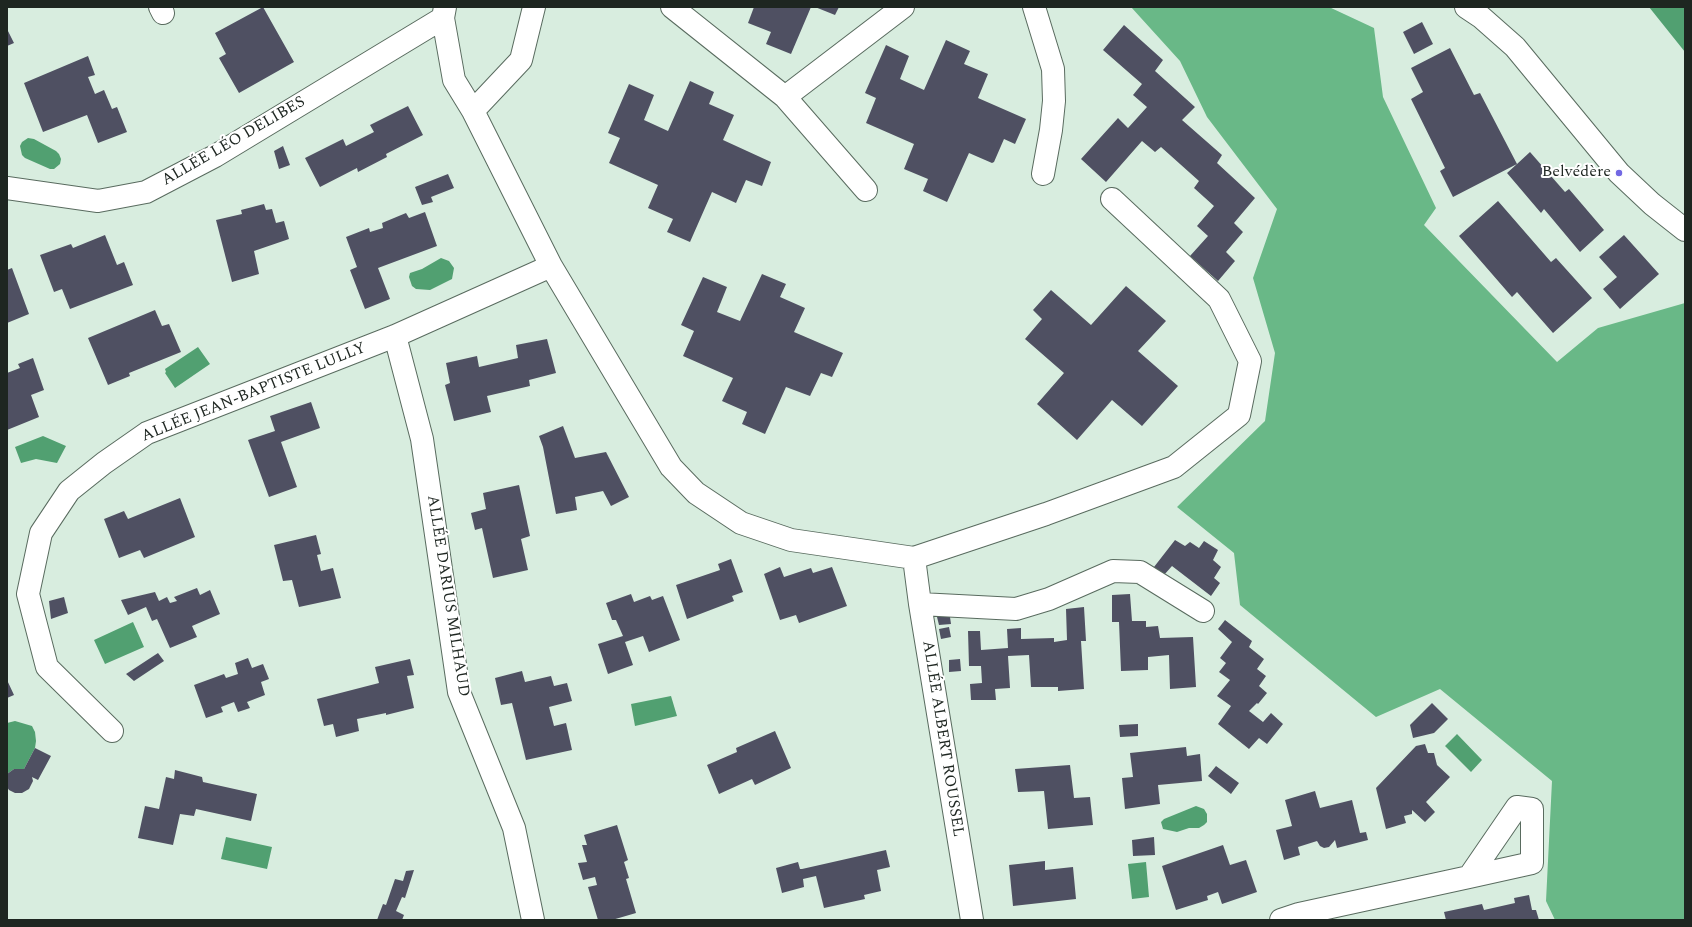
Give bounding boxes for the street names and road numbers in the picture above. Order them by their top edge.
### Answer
street label: ALLÉE LÉO DELIBES [159,93,309,191]
street label: ALLÉE JEAN-BAPTISTE LULLY [139,339,369,447]
street label: ALLÉE DARIUS MILHAUD [422,494,472,698]
street label: ALLÉE ALBERT ROUSSEL [917,639,967,839]

